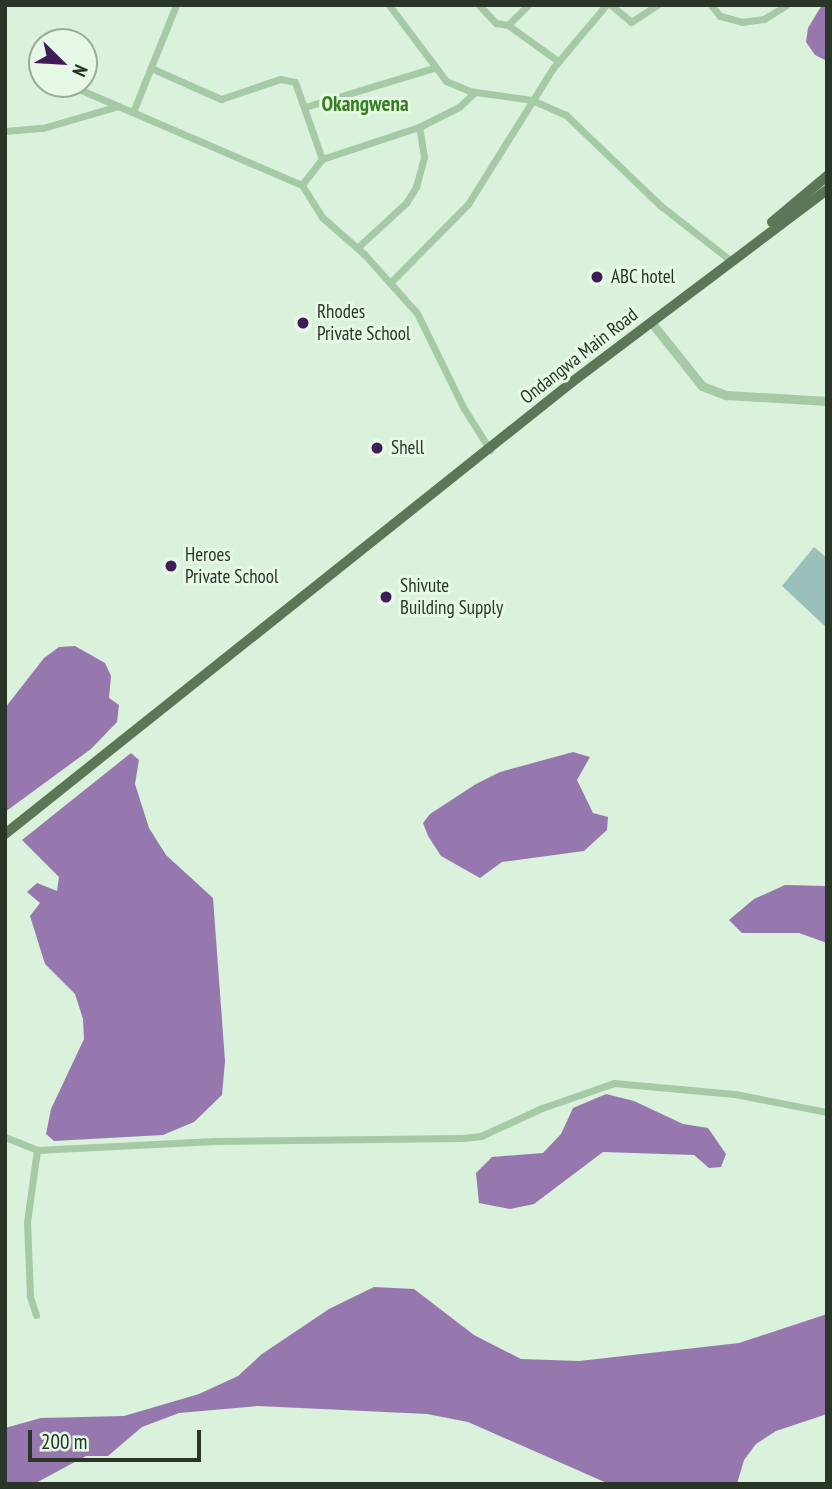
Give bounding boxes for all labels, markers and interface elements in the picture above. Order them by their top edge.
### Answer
north arrow [28,28,98,98]
text: N [67,61,93,80]
district label: Okangwena [321,91,409,117]
place label: ABC hotel [611,266,676,288]
marker: ABC hotel [589,269,605,285]
place label: Rhodes Private School [317,301,410,345]
street label: Ondangwa Main Road [516,303,642,409]
marker: Rhodes Private School [295,315,311,331]
place label: Shell [391,437,424,459]
marker: Shell [369,440,385,456]
place label: Heroes Private School [185,544,278,588]
marker: Heroes Private School [163,558,179,574]
place label: Shivute Building Supply [400,575,503,619]
marker: Shivute Building Supply [378,589,394,605]
scale bar [32,1416,205,1460]
text: 200 m [41,1428,87,1455]

